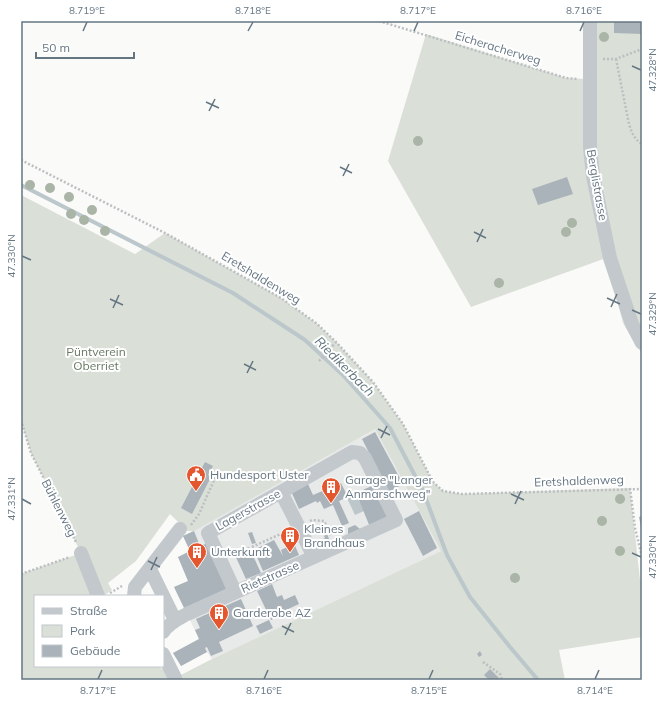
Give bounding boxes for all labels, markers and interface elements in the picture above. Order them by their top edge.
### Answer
text: 8.719°E [69,4,105,17]
text: 8.718°E [235,4,271,17]
text: 8.717°E [400,4,436,17]
text: 8.716°E [566,4,602,17]
street label: Eicheracherweg [453,27,543,68]
scale bar [36,34,134,60]
text: 50 m [42,40,70,55]
text: 47.328°N [646,48,659,92]
street label: Berglistrasse [584,148,611,222]
text: 47.330°N [5,234,18,278]
street label: Eretshaldenweg [219,248,304,307]
text: 47.329°N [646,292,659,336]
water label: Riedikerbach [312,333,378,399]
park label: Püntverein Oberriet [66,344,126,373]
public building icon: Hundesport Uster [185,464,207,492]
place label: Hundesport Uster [210,467,309,482]
street label: Eretshaldenweg [534,471,624,490]
place label: Garage "Langer Anmarschweg" [345,472,434,501]
street label: Bühlenweg [39,476,80,539]
building icon: Garage "Langer Anmarschweg" [320,476,342,504]
text: 47.331°N [5,477,18,521]
street label: Lagerstrasse [213,486,283,534]
place label: Kleines Brandhaus [304,521,365,550]
building icon: Kleines Brandhaus [279,525,301,553]
text: 47.330°N [646,535,659,579]
building icon: Unterkunft [186,541,208,569]
place label: Unterkunft [211,544,270,559]
street label: Rietstrasse [238,557,301,596]
legend [34,595,164,667]
building icon: Garderobe AZ [208,602,230,630]
text: Straße [70,603,107,618]
place label: Garderobe AZ [233,605,311,620]
text: Park [70,623,96,638]
text: Gebäude [70,643,120,658]
text: 8.717°E [80,684,116,697]
text: 8.716°E [246,684,282,697]
text: 8.715°E [411,684,447,697]
text: 8.714°E [577,684,613,697]

